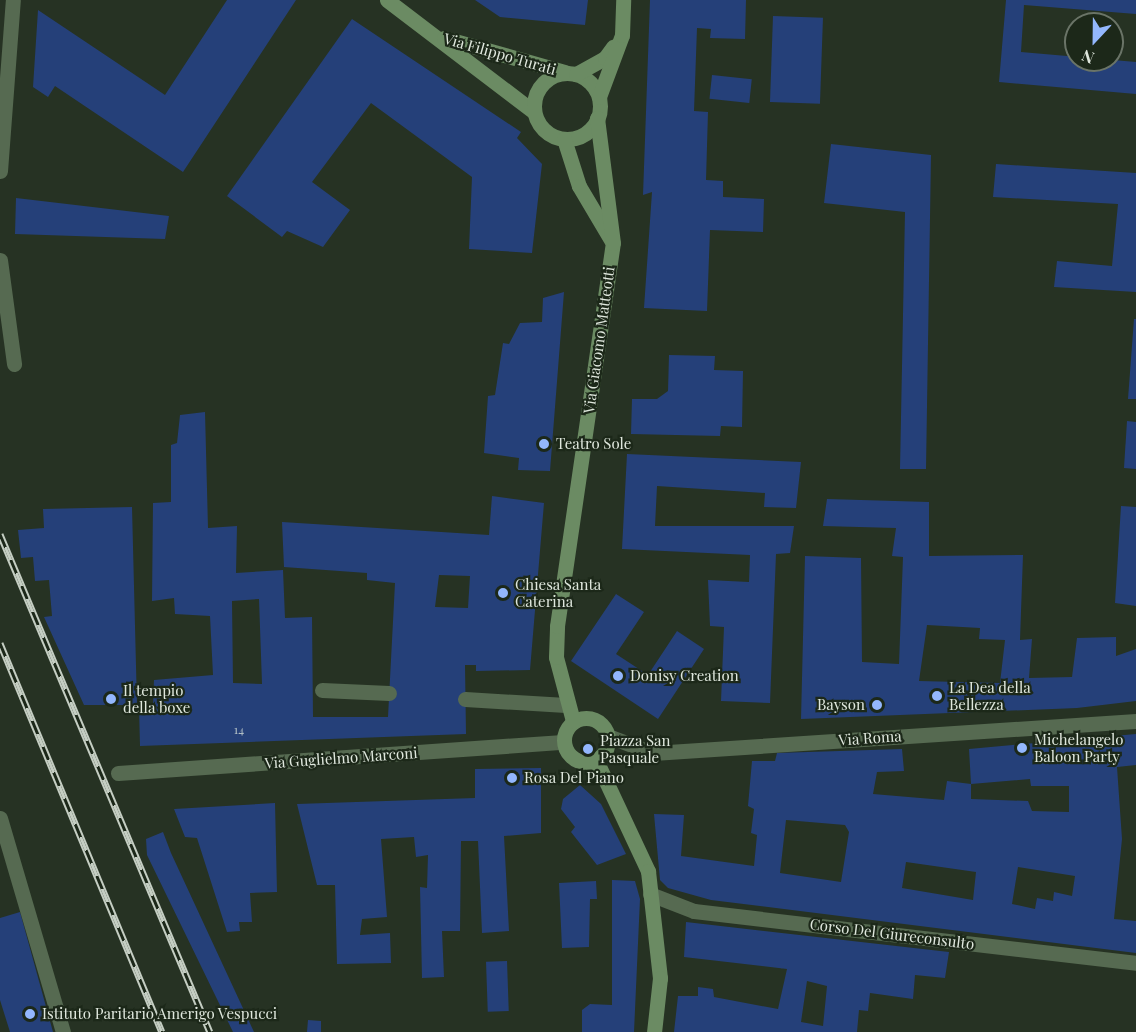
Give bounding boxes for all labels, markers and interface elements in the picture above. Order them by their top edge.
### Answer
north arrow [1064,12,1124,72]
street label: Via Filippo Turati [442,29,558,79]
text: N [1079,45,1097,69]
street label: Via Giacomo Matteotti [580,265,618,415]
place label: Teatro Sole [556,435,631,453]
marker: Teatro Sole [537,437,551,451]
place label: Chiesa Santa Caterina [515,575,601,610]
marker: Chiesa Santa Caterina [496,586,510,600]
place label: Donisy Creation [630,667,739,685]
marker: Donisy Creation [611,669,625,683]
place label: La Dea della Bellezza [949,678,1031,713]
place label: Il tempio della boxe [123,681,191,716]
marker: La Dea della Bellezza [930,689,944,703]
marker: Il tempio della boxe [104,692,118,706]
place label: Bayson [817,696,865,714]
marker: Bayson [870,698,884,712]
house number: 14 [234,723,244,737]
street label: Via Roma [838,727,902,749]
place label: Michelangelo Baloon Party [1034,730,1123,765]
place label: Piazza San Pasquale [600,731,671,766]
marker: Michelangelo Baloon Party [1015,741,1029,755]
marker: Piazza San Pasquale [581,742,595,756]
street label: Via Guglielmo Marconi [264,744,418,772]
place label: Rosa Del Piano [524,769,624,787]
marker: Rosa Del Piano [505,771,519,785]
street label: Corso Del Giureconsulto [809,915,975,953]
place label: Istituto Paritario Amerigo Vespucci [42,1005,278,1023]
marker: Istituto Paritario Amerigo Vespucci [23,1007,37,1021]

